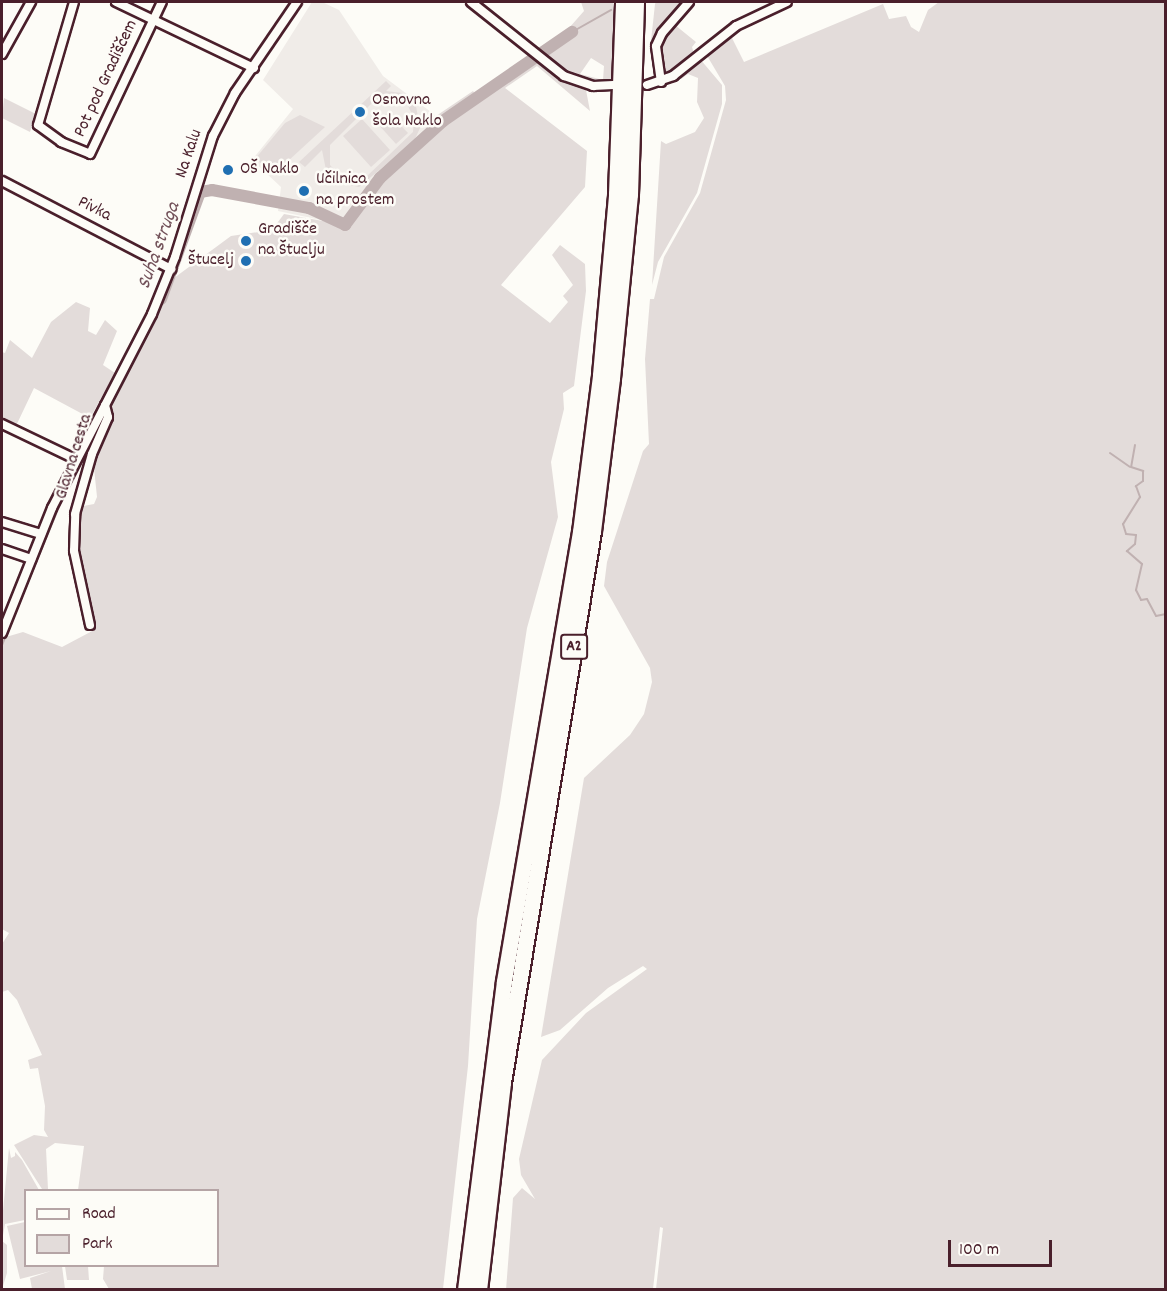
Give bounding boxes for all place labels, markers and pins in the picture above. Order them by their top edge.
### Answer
place label: Osnovna šola Naklo [372,91,442,134]
marker: Osnovna šola Naklo [353,105,367,119]
place label: OŠ Naklo [240,159,299,181]
marker: OŠ Naklo [221,163,235,177]
place label: Učilnica na prostem [316,170,394,213]
marker: Učilnica na prostem [297,184,311,198]
place label: Gradišče na Štuclju [258,220,325,262]
marker: Gradišče na Štuclju [239,234,253,248]
place label: Štucelj [188,250,234,272]
marker: Štucelj [239,254,253,268]

